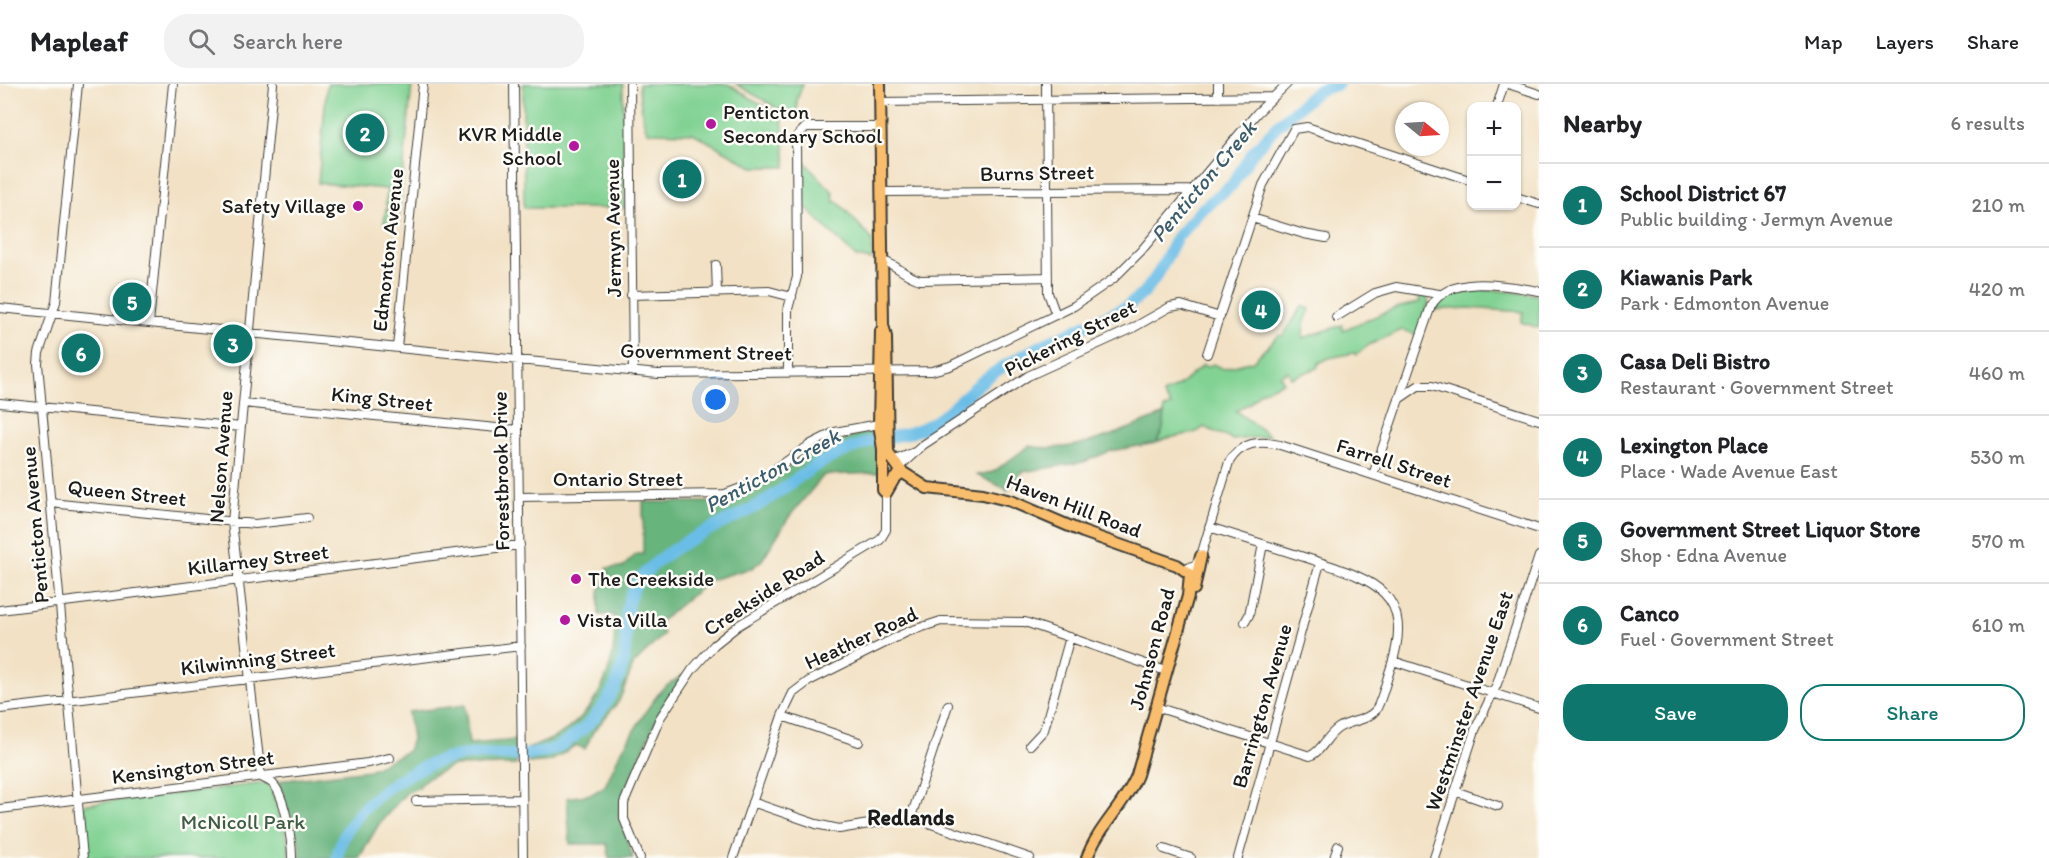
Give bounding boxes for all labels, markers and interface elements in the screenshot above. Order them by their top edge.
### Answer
search box [164,14,584,68]
text: Mapleaf [30,24,128,58]
icon: search [185,25,218,58]
text: Search here [233,28,343,55]
text: Map [1804,29,1843,54]
text: Layers [1876,29,1934,54]
text: Share [1967,29,2019,54]
place label: Penticton Secondary School [723,99,882,148]
north arrow [1395,102,1449,156]
map controls [1467,102,1521,210]
button: + [1467,102,1521,156]
text: Nearby [1563,107,1642,139]
pin: 2 [346,110,385,156]
text: 6 results [1951,111,2025,135]
water label: Penticton Creek [1145,114,1263,248]
marker: Penticton Secondary School [704,117,718,131]
place label: KVR Middle School [458,121,562,170]
marker: KVR Middle School [567,139,581,153]
pin: 1 [662,156,702,202]
button: − [1467,156,1521,210]
street label: Jermyn Avenue [599,158,626,298]
street label: Burns Street [980,159,1094,186]
street label: Edmonton Avenue [367,167,409,333]
text: School District 67 [1620,180,1786,207]
place label: Safety Village [222,193,346,218]
text: 1 [1578,193,1587,217]
text: 210 m [1972,193,2025,217]
marker: Safety Village [351,199,365,213]
text: Public building · Jermyn Avenue [1620,207,1893,231]
text: Kiawanis Park [1620,264,1752,291]
text: 2 [1577,277,1588,301]
text: 420 m [1969,277,2025,301]
pin: 5 [112,280,152,324]
pin: 4 [1242,288,1280,332]
text: Park · Edmonton Avenue [1620,291,1829,315]
street label: Pickering Street [1000,294,1140,382]
pin: 3 [214,322,252,366]
pin: 6 [62,330,100,376]
street label: Government Street [620,338,792,365]
text: Casa Deli Bistro [1620,348,1770,375]
text: 3 [1577,361,1588,385]
text: 460 m [1969,361,2025,385]
text: Restaurant · Government Street [1620,375,1893,399]
street label: King Street [330,381,434,416]
your location [701,385,730,414]
street label: Nelson Avenue [203,390,238,524]
street label: Forestbrook Drive [487,391,514,551]
water label: Penticton Creek [700,421,846,519]
street label: Farrell Street [1333,432,1455,493]
text: Lexington Place [1620,432,1768,459]
text: 4 [1576,445,1589,469]
text: 530 m [1970,445,2025,469]
street label: Penticton Avenue [15,446,54,605]
text: Place · Wade Avenue East [1620,459,1838,483]
street label: Ontario Street [553,466,683,491]
street label: Haven Hill Road [1003,468,1145,543]
street label: Queen Street [66,474,188,511]
text: Government Street Liquor Store [1620,516,1921,543]
text: 5 [1577,529,1588,553]
text: 570 m [1971,529,2025,553]
street label: Killarney Street [186,538,330,581]
text: Shop · Edna Avenue [1620,543,1787,567]
street label: Creekside Road [699,544,829,641]
place label: The Creekside [588,566,714,591]
marker: The Creekside [569,572,583,586]
street label: Johnson Road [1123,585,1180,713]
street label: Westminster Avenue East [1419,587,1518,814]
street label: Heather Road [800,600,922,675]
text: Canco [1620,600,1679,627]
place label: Vista Villa [577,607,668,632]
marker: Vista Villa [558,613,572,627]
text: 6 [1577,613,1588,637]
text: 610 m [1972,613,2025,637]
street label: Barrington Avenue [1226,621,1297,791]
text: Fuel · Government Street [1620,627,1834,651]
street label: Kilwinning Street [179,637,337,680]
button: Save [1563,684,1788,741]
button: Share [1800,684,2025,741]
street label: Kensington Street [110,744,276,789]
district label: Redlands [867,804,955,831]
park label: McNicoll Park [181,809,305,834]

